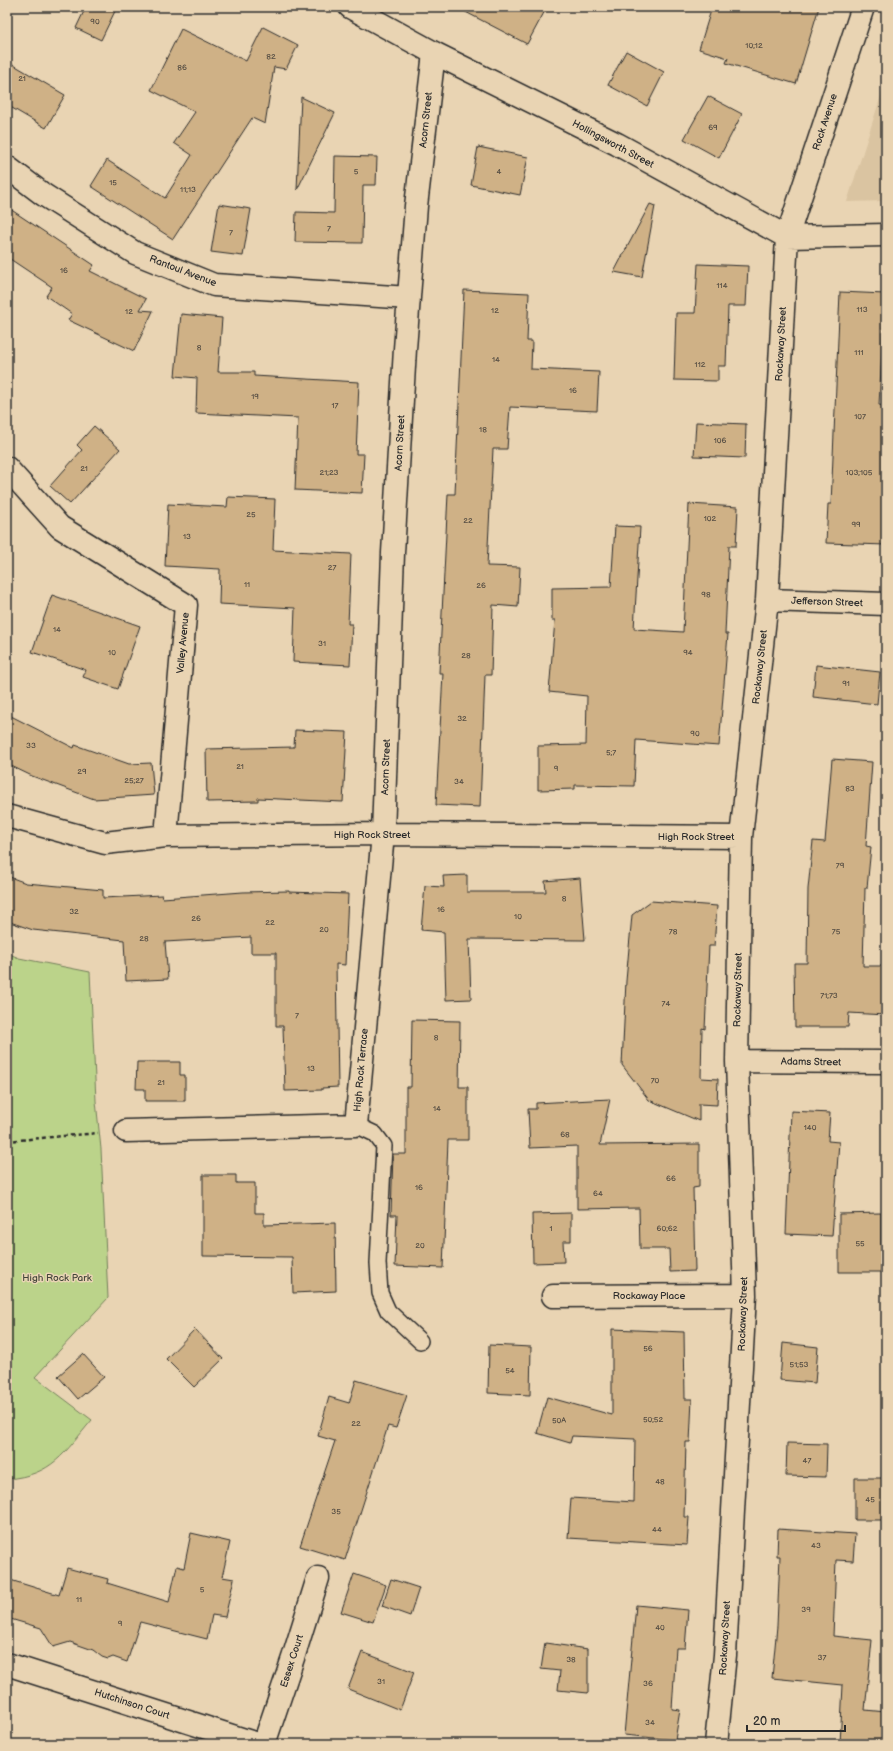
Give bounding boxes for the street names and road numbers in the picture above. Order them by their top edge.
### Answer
street label: Acorn Street [417,91,435,149]
street label: Rock Avenue [810,92,840,152]
street label: Hollingsworth Street [570,117,656,171]
street label: Rantoul Avenue [148,253,218,289]
street label: Rockaway Street [773,306,789,382]
street label: Acorn Street [393,415,407,471]
street label: Jefferson Street [791,595,863,609]
street label: Valley Avenue [174,612,192,674]
street label: Rockaway Street [750,629,770,705]
street label: Acorn Street [379,739,393,795]
street label: High Rock Street [334,829,410,841]
street label: High Rock Street [658,831,734,843]
street label: Rockaway Street [731,953,745,1027]
street label: High Rock Terrace [351,1028,371,1112]
street label: Adams Street [781,1055,841,1069]
street label: Rockaway Street [736,1276,750,1352]
street label: Rockaway Place [613,1290,685,1302]
street label: Rockaway Street [717,1600,733,1676]
street label: Essex Court [278,1633,306,1689]
street label: Hutchinson Court [93,1686,171,1722]

